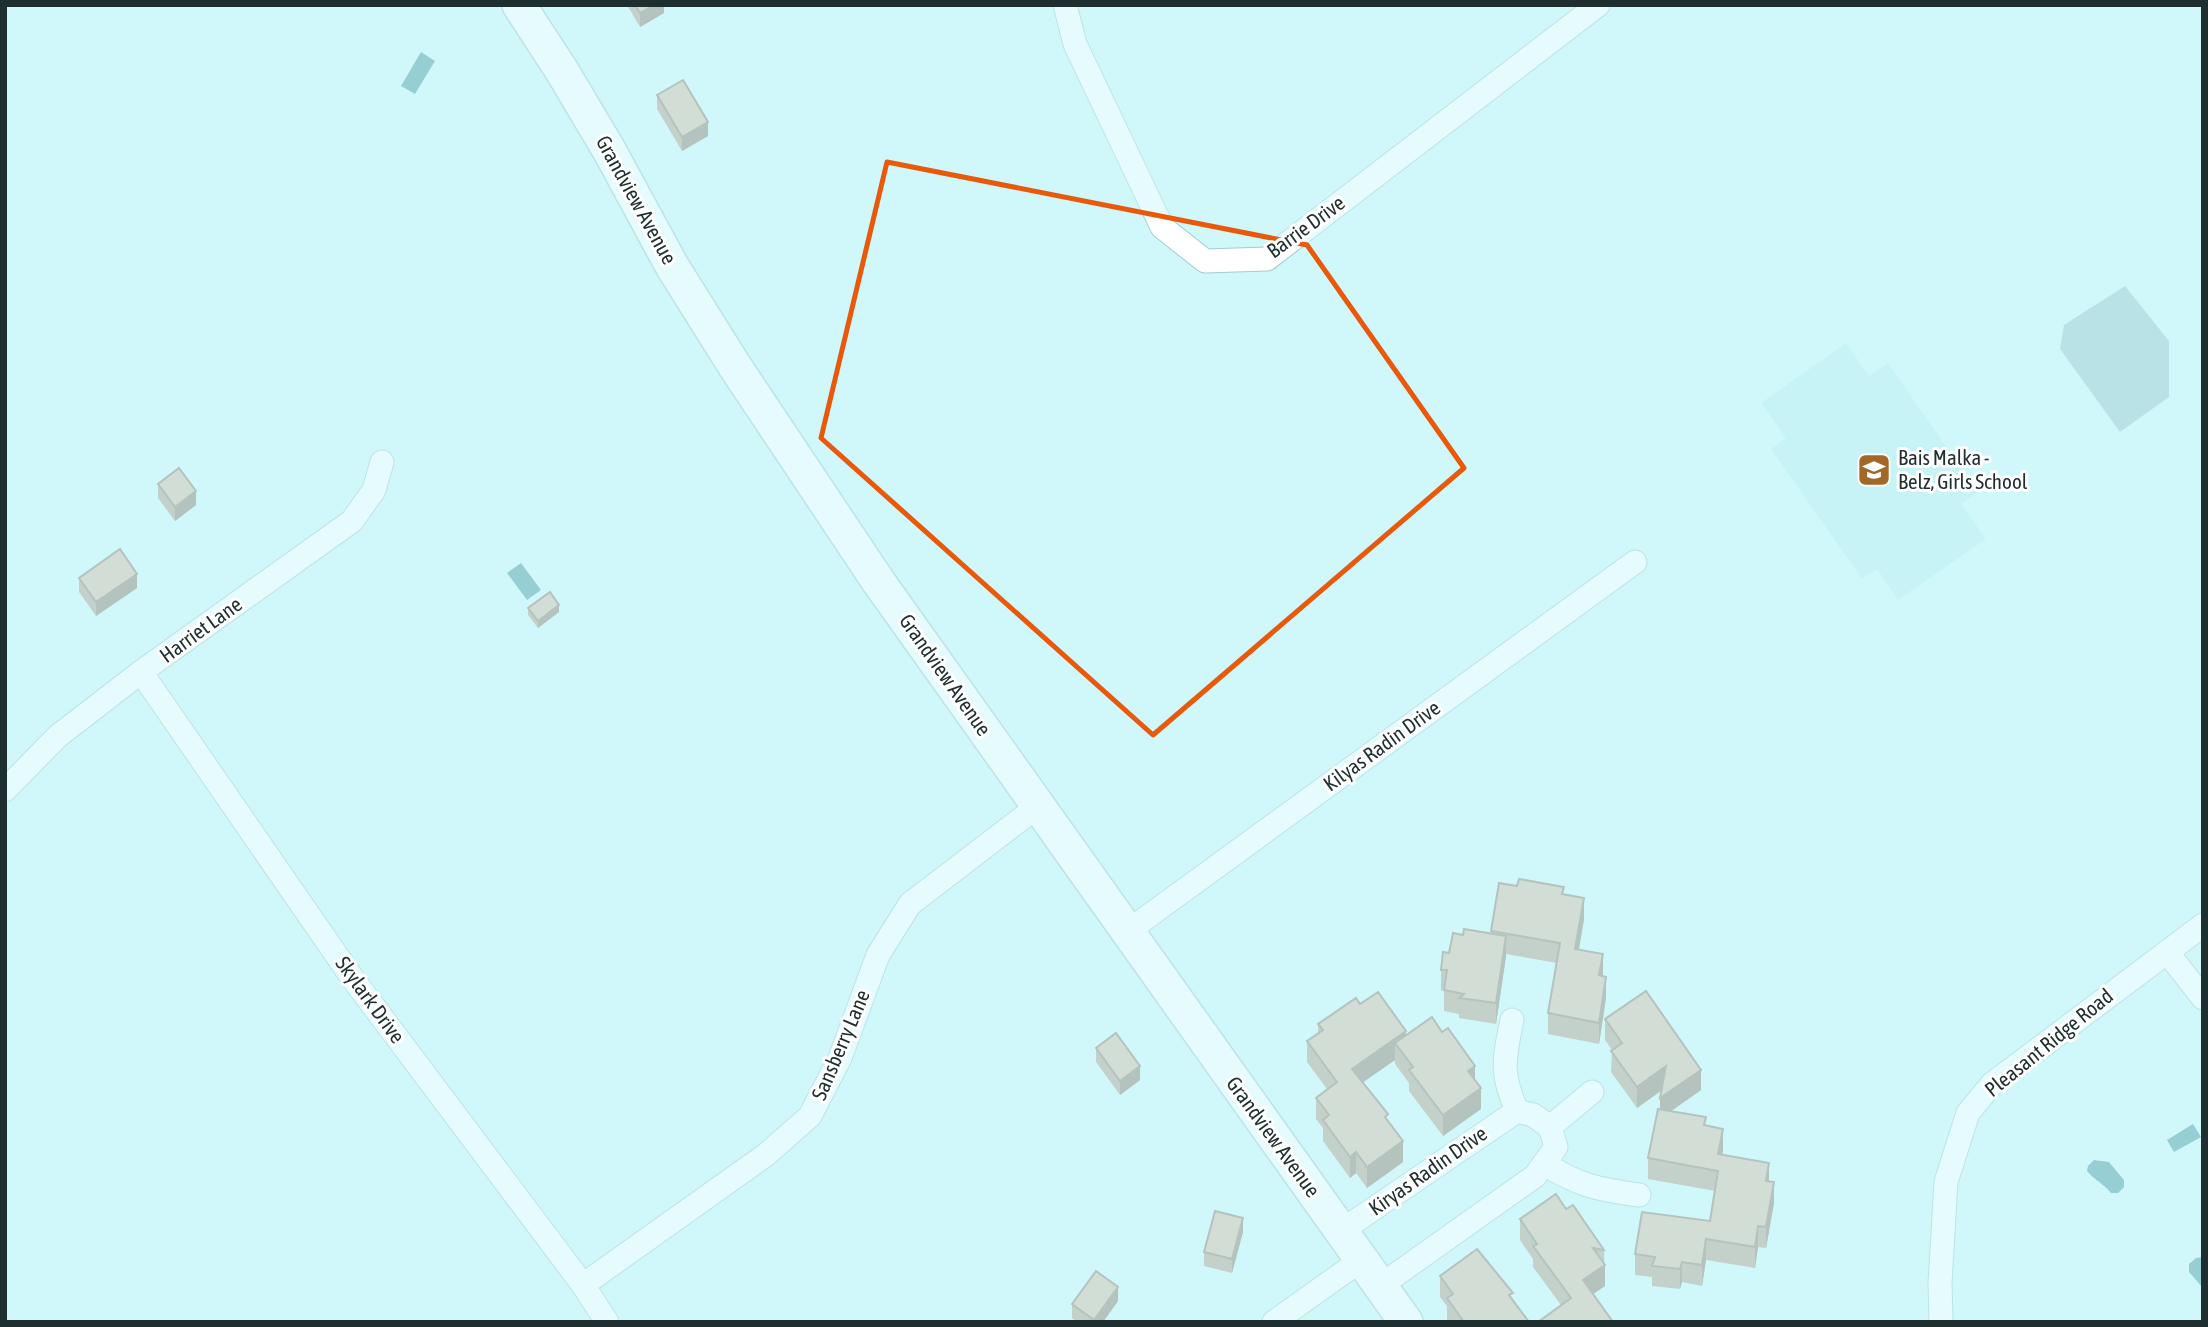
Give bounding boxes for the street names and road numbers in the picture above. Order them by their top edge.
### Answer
street label: Grandview Avenue [592,131,682,268]
street label: Barrie Drive [1262,190,1349,262]
street label: Harriet Lane [155,591,246,667]
street label: Grandview Avenue [895,609,997,740]
street label: Kilyas Radin Drive [1319,695,1444,795]
street label: Skylark Drive [331,951,410,1047]
street label: Pleasant Ridge Road [1980,983,2117,1101]
street label: Sansberry Lane [806,986,874,1103]
street label: Grandview Avenue [1222,1071,1326,1201]
street label: Kiryas Radin Drive [1364,1121,1491,1220]

